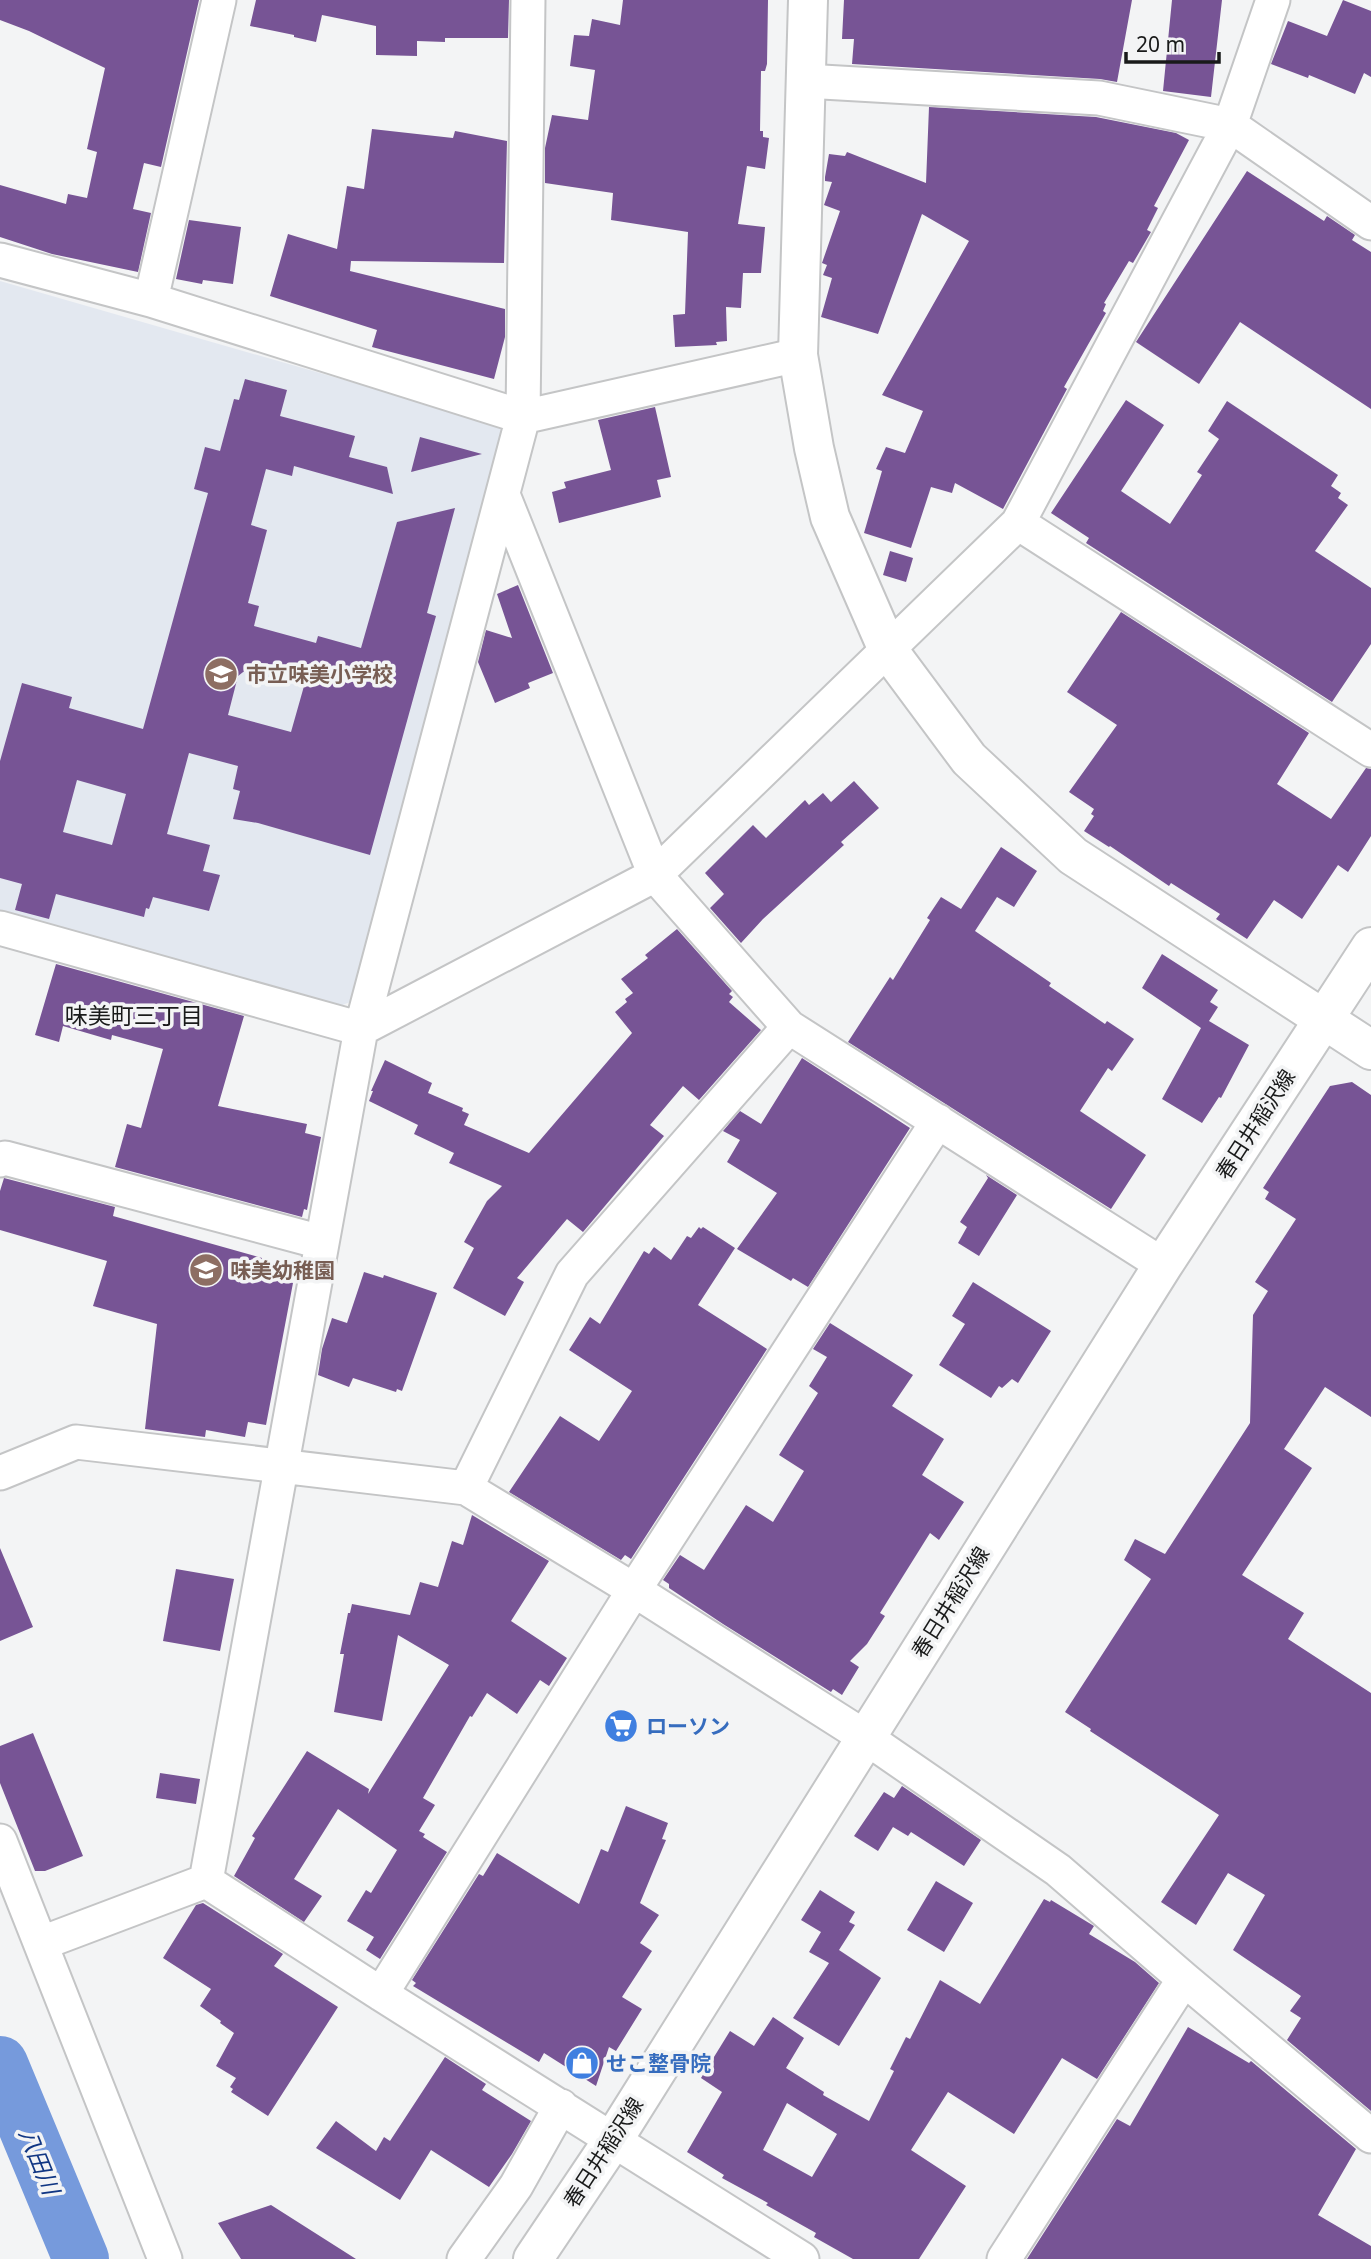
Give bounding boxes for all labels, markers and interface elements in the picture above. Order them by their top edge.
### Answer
scale bar [1126,21,1219,65]
text: 20 m [1136,30,1185,58]
school or university icon: 市立味美小学校 [202,655,240,693]
place label: 市立味美小学校 [246,660,393,688]
district label: 味美町三丁目 [65,999,203,1031]
street label: 春日井稲沢線 [1209,1064,1301,1184]
school or university icon: 味美幼稚園 [187,1251,225,1289]
place label: 味美幼稚園 [230,1256,335,1284]
street label: 春日井稲沢線 [905,1541,995,1663]
supermarket icon: ローソン [602,1707,640,1745]
place label: ローソン [646,1712,730,1740]
shop icon: せこ整骨院 [563,2044,601,2082]
place label: せこ整骨院 [606,2049,711,2077]
street label: 春日井稲沢線 [557,2092,649,2212]
water label: 八田川 [12,2123,69,2202]

